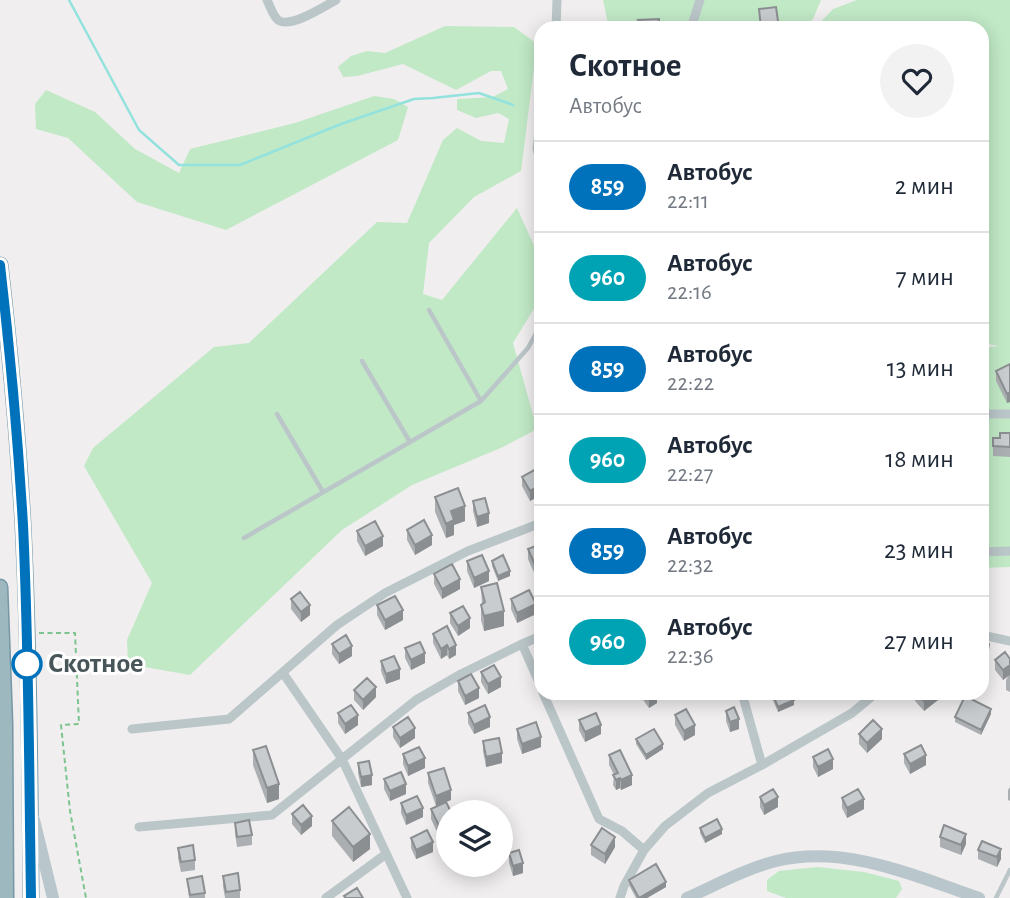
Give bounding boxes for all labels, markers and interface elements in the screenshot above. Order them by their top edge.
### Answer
button: heart [880,44,954,118]
text: Скотное [569,50,681,83]
text: Автобус [569,95,642,118]
text: Автобус [667,159,753,185]
text: 2 мин [895,173,954,199]
text: 859 [591,175,624,199]
text: 22:11 [667,190,709,213]
text: Автобус [667,250,753,276]
text: 7 мин [896,264,954,290]
text: 960 [590,266,625,290]
text: 22:16 [667,281,712,304]
text: Автобус [667,341,753,367]
text: 13 мин [887,355,954,381]
text: 859 [591,357,624,381]
text: 22:22 [667,372,714,395]
text: Автобус [667,432,753,458]
text: 18 мин [885,446,954,472]
text: 960 [590,448,625,472]
text: 22:27 [667,463,713,486]
text: Автобус [667,523,753,549]
text: 23 мин [884,537,954,563]
text: 859 [591,539,624,563]
text: 22:32 [667,554,713,577]
text: Автобус [667,614,753,640]
text: 27 мин [884,628,954,654]
text: 960 [590,630,625,654]
text: 22:36 [667,645,713,668]
marker: Скотное [12,649,42,679]
place label: Скотное [48,650,143,678]
map controls [436,800,513,877]
button: layers [436,800,513,877]

